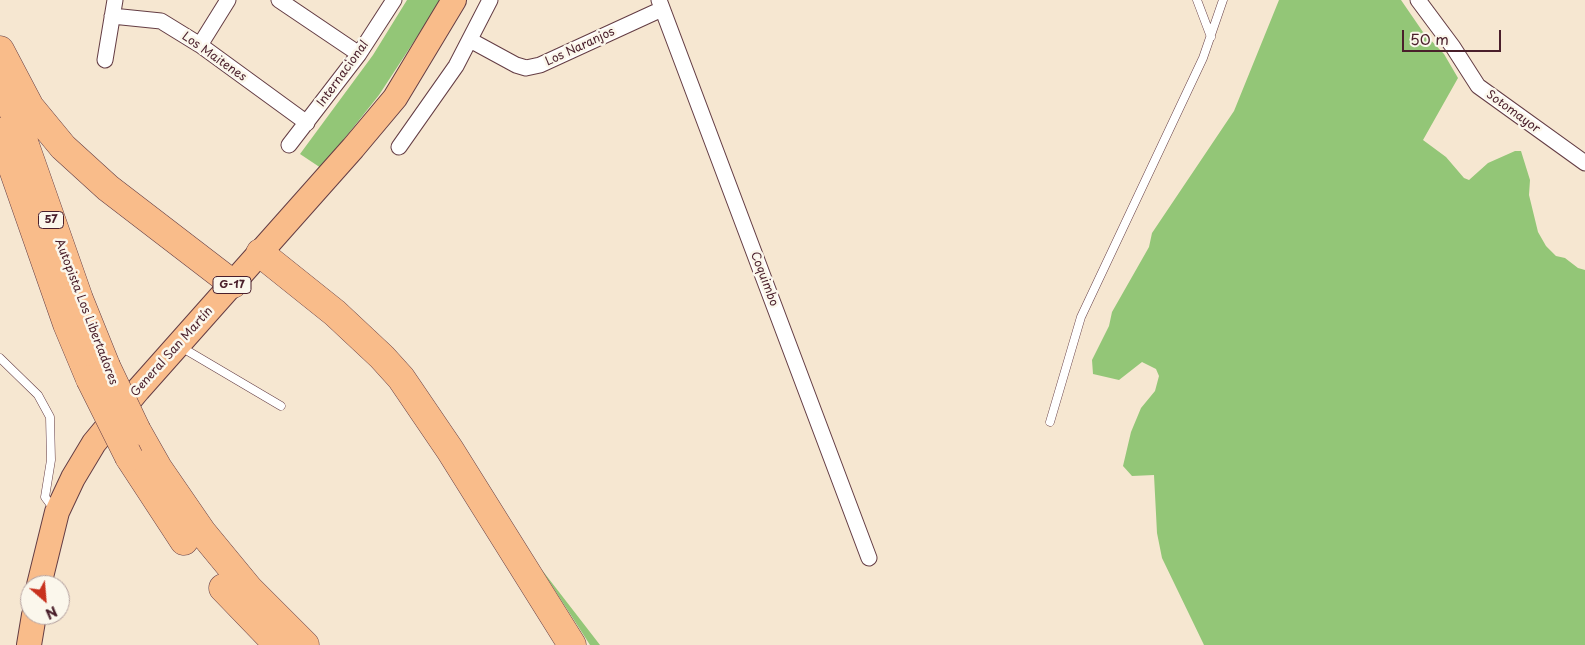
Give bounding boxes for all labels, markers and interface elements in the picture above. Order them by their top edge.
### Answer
scale bar [1405,20,1504,52]
street label: Los Naranjos [543,25,617,69]
text: 50 m [1410,27,1449,50]
street label: Los Maitenes [179,30,249,84]
street label: Internacional [314,38,372,110]
street label: Sotomayor [1483,88,1543,136]
road number: 57 [38,212,64,228]
street label: Autopista Los Libertadores [51,237,121,387]
street label: Coquimbo [747,250,781,308]
road number: G-17 [213,276,251,294]
street label: General San Martín [128,304,216,400]
north arrow [20,575,70,625]
text: N [42,601,61,625]

